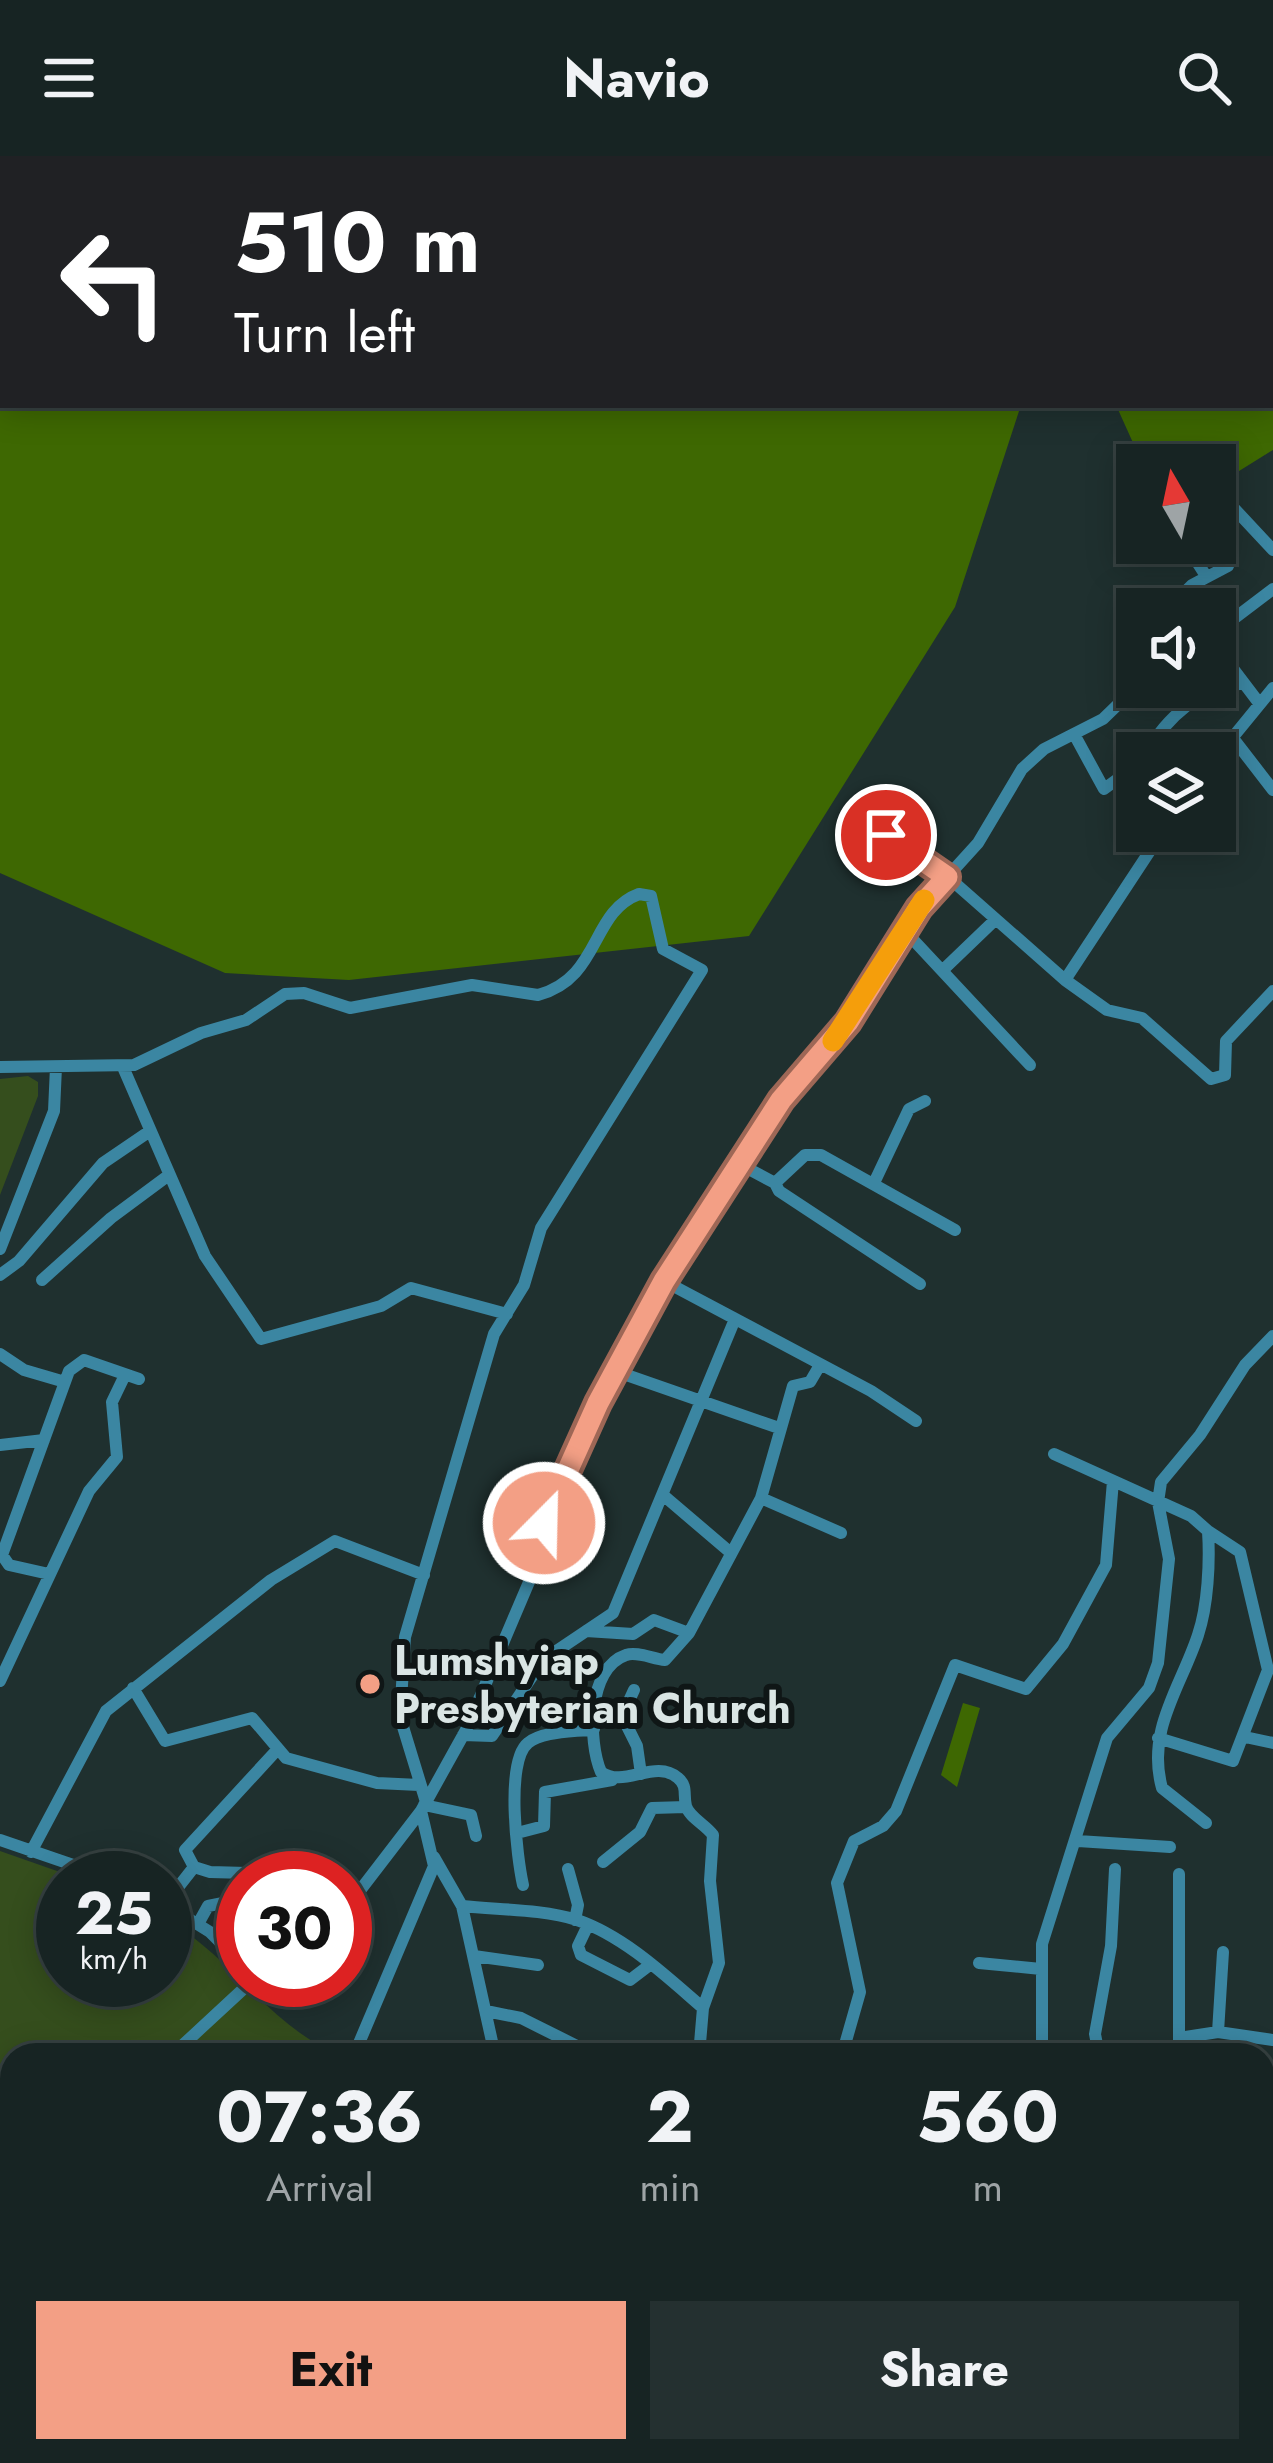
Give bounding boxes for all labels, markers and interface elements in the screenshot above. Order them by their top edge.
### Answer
text: Navio [563,39,710,117]
icon: menu [36,45,102,111]
icon: search [1171,45,1237,111]
text: 510 m [234,182,481,304]
icon: left [36,204,192,360]
text: Turn left [234,294,415,372]
north arrow [1116,444,1236,564]
map controls [1116,444,1236,852]
button: sound [1116,588,1236,708]
button: layers [1116,732,1236,852]
pin [835,784,937,886]
icon: arrive [853,802,919,868]
position arrow [481,1460,607,1586]
place label: Lumshyiap Presbyterian Church [394,1630,791,1739]
marker: Lumshyiap Presbyterian Church [357,1671,383,1697]
speed limit sign: 30 [216,1851,372,2007]
text: 25 [75,1870,153,1957]
text: km/h [80,1937,148,1980]
text: 07:36 [216,2065,423,2169]
text: 2 [646,2065,694,2169]
text: 560 [917,2065,1059,2169]
text: Arrival [266,2159,373,2216]
text: min [639,2159,700,2216]
text: m [973,2159,1003,2216]
button: Exit [36,2301,626,2439]
button: Share [650,2301,1239,2439]

